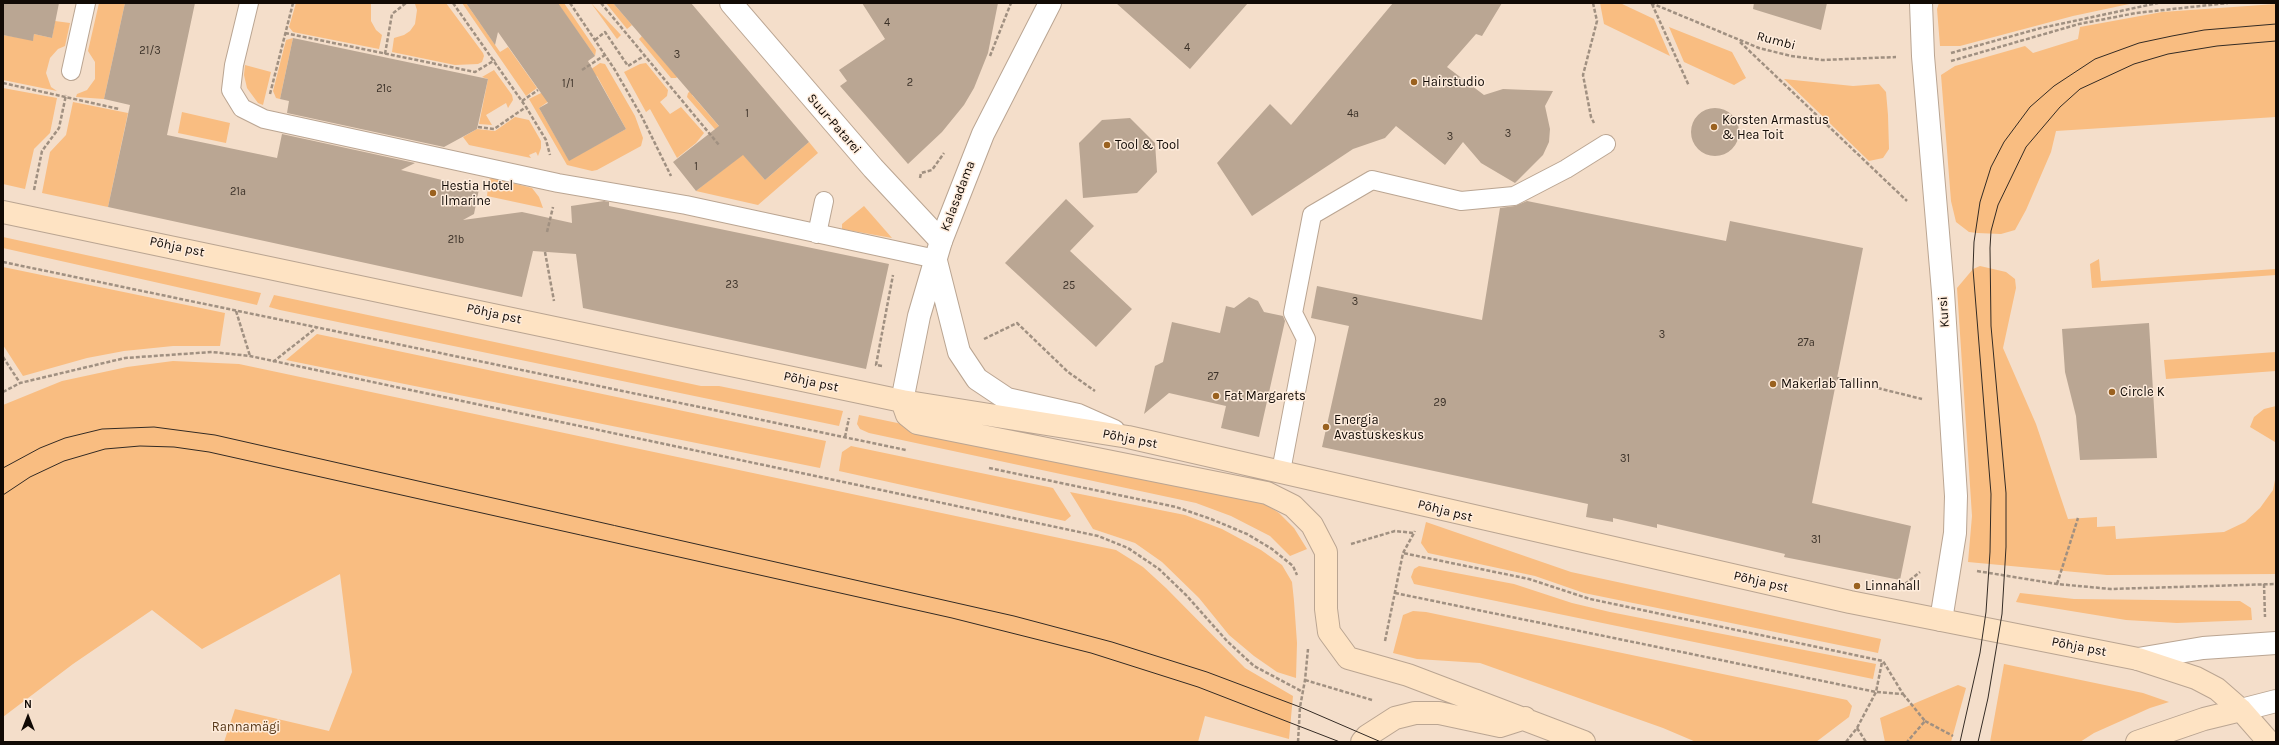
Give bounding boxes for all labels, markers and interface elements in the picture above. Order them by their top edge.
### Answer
house number: 4 [884,16,890,30]
street label: Rumbi [1755,28,1797,54]
house number: 4 [1184,41,1190,55]
house number: 21/3 [139,44,161,58]
house number: 3 [674,48,680,62]
place label: Hairstudio [1422,74,1485,90]
house number: 2 [907,76,913,90]
house number: 1/1 [562,77,574,91]
marker: Hairstudio [1409,77,1419,87]
house number: 21c [376,82,392,96]
street label: Suur-Patarei [804,91,864,157]
house number: 1 [745,107,749,121]
house number: 4a [1347,107,1359,121]
place label: Korsten Armastus & Hea Toit [1722,112,1829,143]
marker: Korsten Armastus & Hea Toit [1709,122,1719,132]
house number: 3 [1505,127,1511,141]
house number: 3 [1447,130,1453,144]
place label: Tool & Tool [1115,137,1180,153]
marker: Tool & Tool [1102,140,1112,150]
street label: Kalasadama [937,159,979,233]
house number: 1 [694,160,698,174]
place label: Hestia Hotel Ilmarine [441,178,513,209]
house number: 21a [230,185,246,199]
marker: Hestia Hotel Ilmarine [428,188,438,198]
house number: 21b [448,233,464,247]
street label: Põhja pst [148,234,206,260]
house number: 23 [726,278,738,292]
house number: 25 [1063,279,1075,293]
house number: 3 [1352,295,1358,309]
street label: Kursi [1935,296,1953,328]
street label: Põhja pst [465,301,523,327]
house number: 3 [1659,328,1665,342]
house number: 27a [1797,336,1815,350]
street label: Põhja pst [782,369,840,395]
house number: 27 [1207,370,1219,384]
place label: Makerlab Tallinn [1781,376,1879,392]
marker: Makerlab Tallinn [1768,379,1778,389]
place label: Circle K [2120,384,2165,400]
marker: Circle K [2107,387,2117,397]
place label: Fat Margarets [1224,388,1306,404]
marker: Fat Margarets [1211,391,1221,401]
house number: 29 [1434,396,1446,410]
place label: Energia Avastuskeskus [1334,412,1424,443]
marker: Energia Avastuskeskus [1321,422,1331,432]
street label: Põhja pst [1101,426,1159,452]
house number: 31 [1620,452,1630,466]
street label: Põhja pst [1416,497,1474,525]
house number: 31 [1811,533,1821,547]
street label: Põhja pst [1732,568,1790,596]
place label: Linnahall [1865,578,1920,594]
marker: Linnahall [1852,581,1862,591]
street label: Põhja pst [2050,634,2108,660]
north arrow [8,697,48,737]
text: N [24,698,32,711]
park label: Rannamägi [212,719,280,735]

